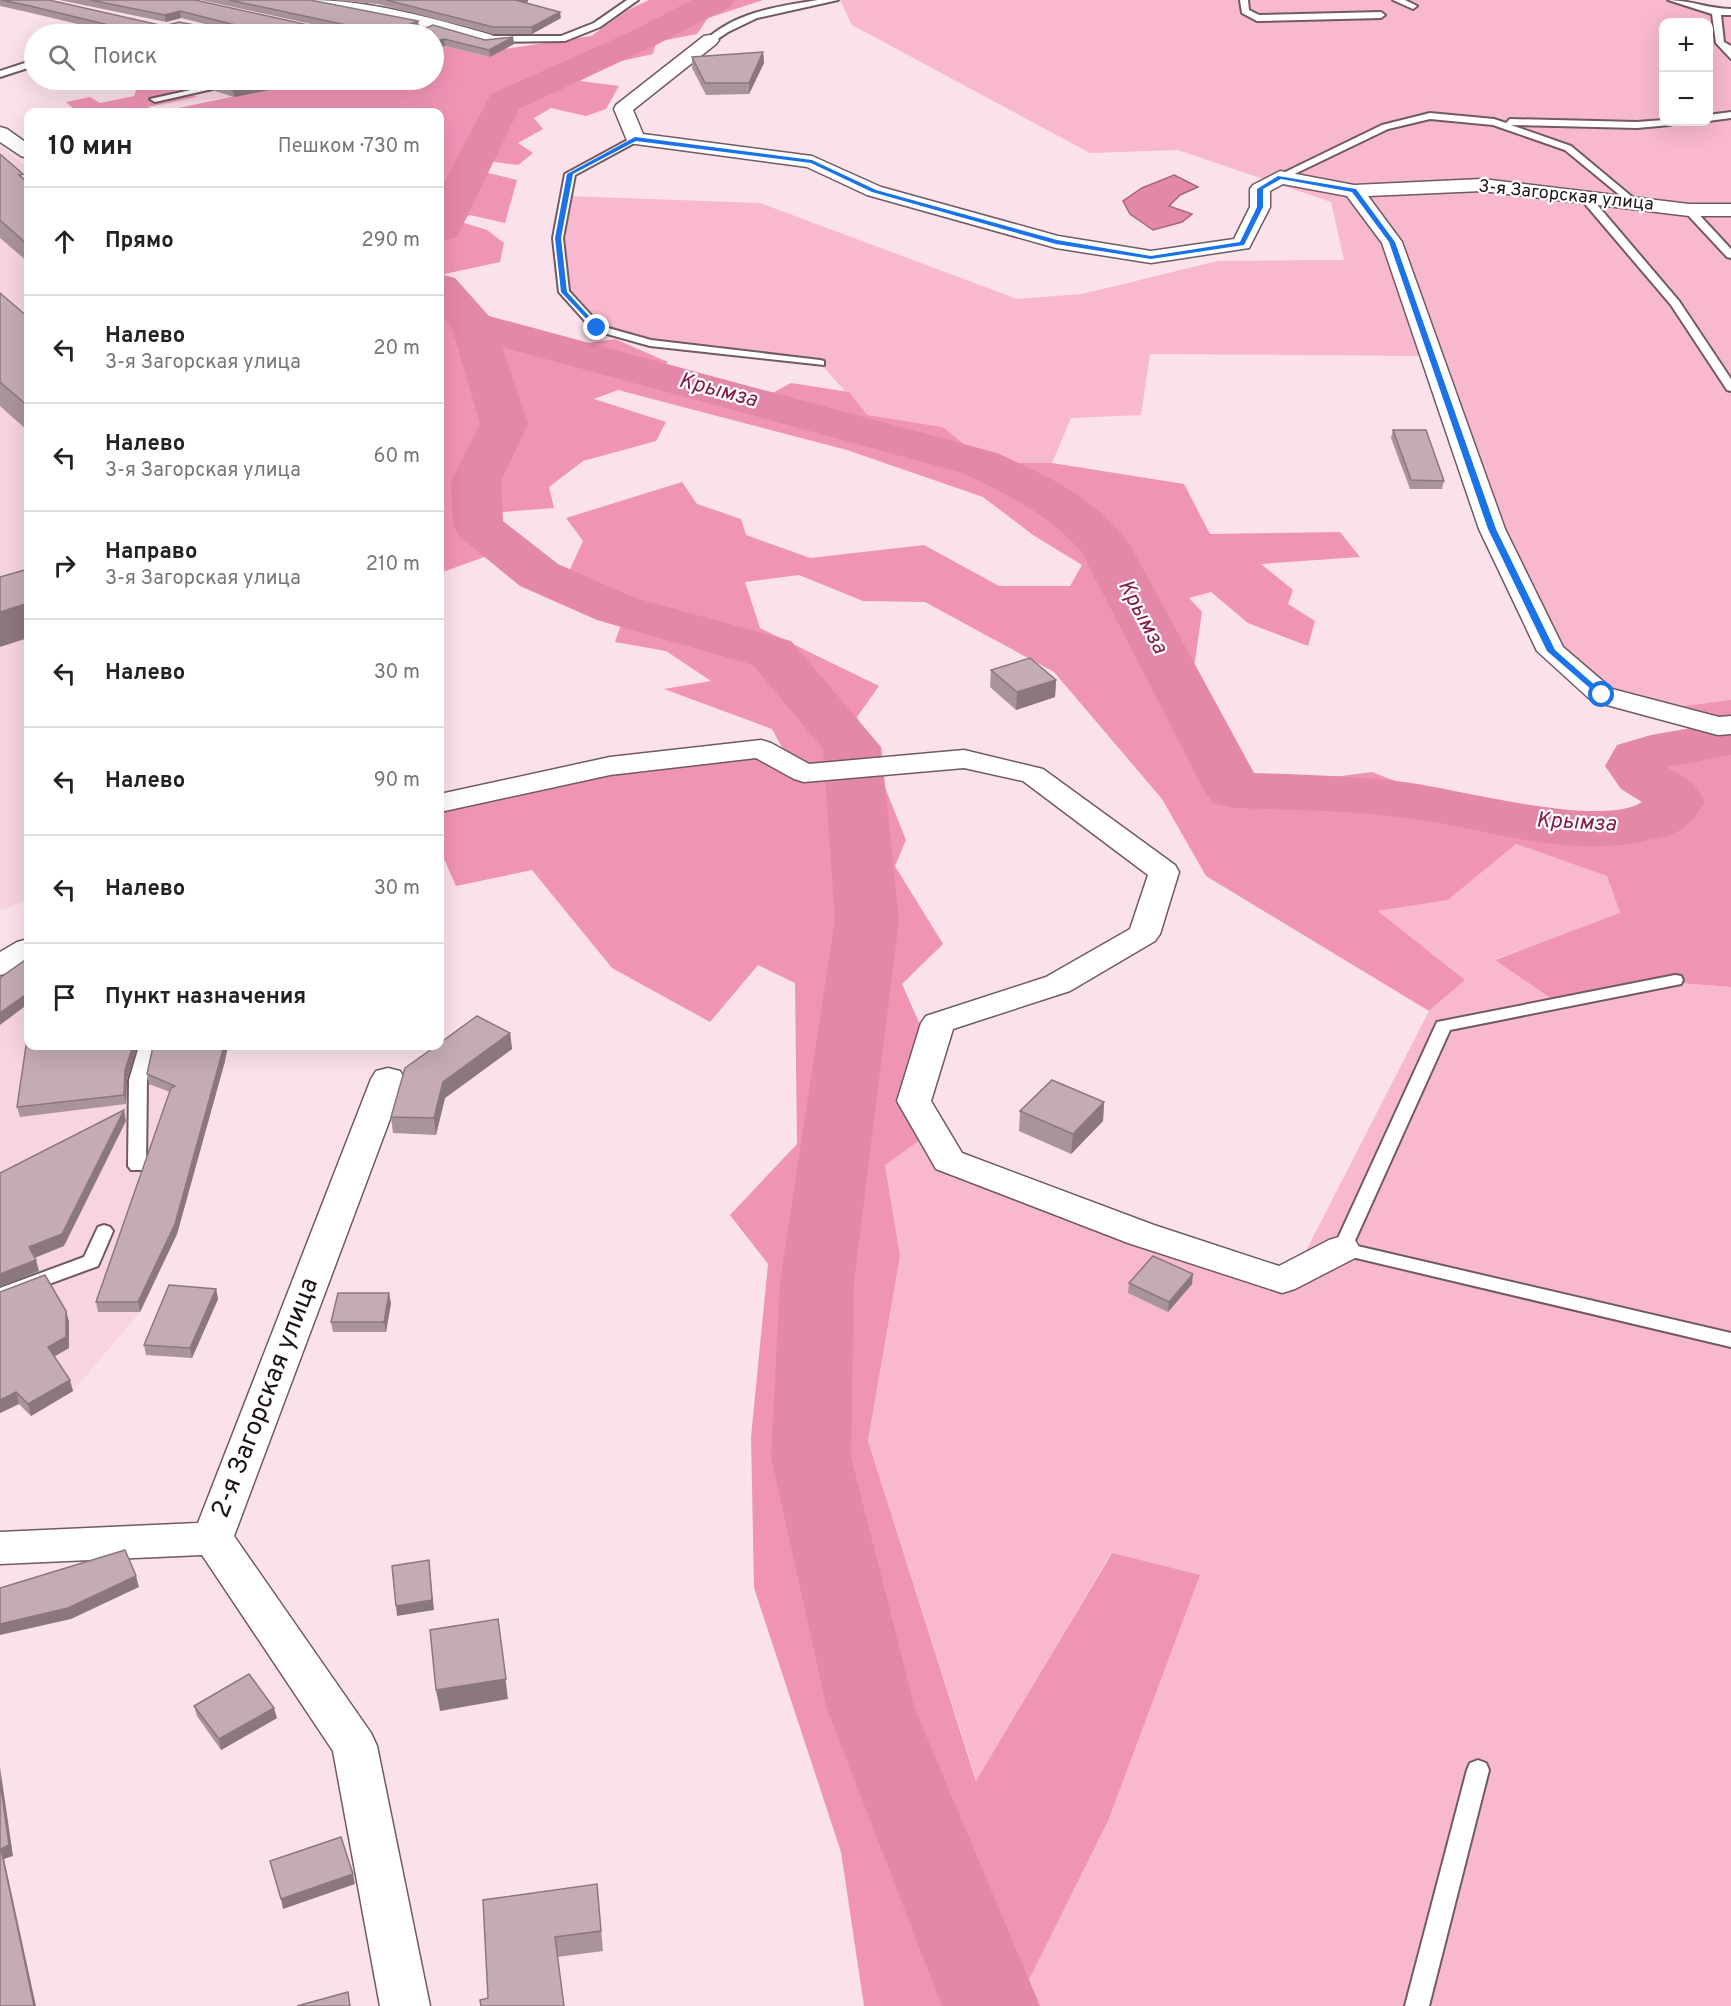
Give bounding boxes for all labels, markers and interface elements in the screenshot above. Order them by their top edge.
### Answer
map controls [1659,18,1713,126]
button: + [1659,18,1713,72]
search box [24,24,444,90]
icon: search [45,41,78,74]
text: Поиск [93,44,157,71]
button: − [1659,72,1713,126]
text: 10 мин [48,131,133,164]
text: Пешком · 730 m [278,134,420,160]
street label: 3-я Загорская улица [1477,175,1655,217]
icon: ahead [48,225,81,258]
text: Прямо [105,228,174,255]
text: 290 m [362,228,420,254]
route end [583,314,609,340]
text: Налево [105,323,185,350]
icon: left [48,333,81,366]
text: 20 m [373,336,420,362]
text: 3-я Загорская улица [105,350,301,376]
water label: Крымза [676,368,761,415]
text: Налево [105,431,185,458]
icon: left [48,441,81,474]
text: 60 m [374,444,420,470]
text: 3-я Загорская улица [105,458,301,484]
text: Направо [105,539,197,566]
icon: right [48,549,81,582]
text: 210 m [366,552,420,578]
text: 3-я Загорская улица [105,566,301,592]
water label: Крымза [1111,575,1173,659]
icon: left [48,657,81,690]
text: Налево [105,660,185,687]
text: 30 m [374,660,420,686]
route start [1588,681,1614,707]
icon: left [48,765,81,798]
text: Налево [105,768,185,795]
text: 90 m [374,768,420,794]
water label: Крымза [1535,807,1617,839]
icon: left [48,873,81,906]
text: Налево [105,876,185,903]
text: 30 m [374,876,420,902]
icon: arrive [48,981,81,1014]
text: Пункт назначения [105,984,306,1011]
street label: 2-я Загорская улица [205,1273,327,1523]

